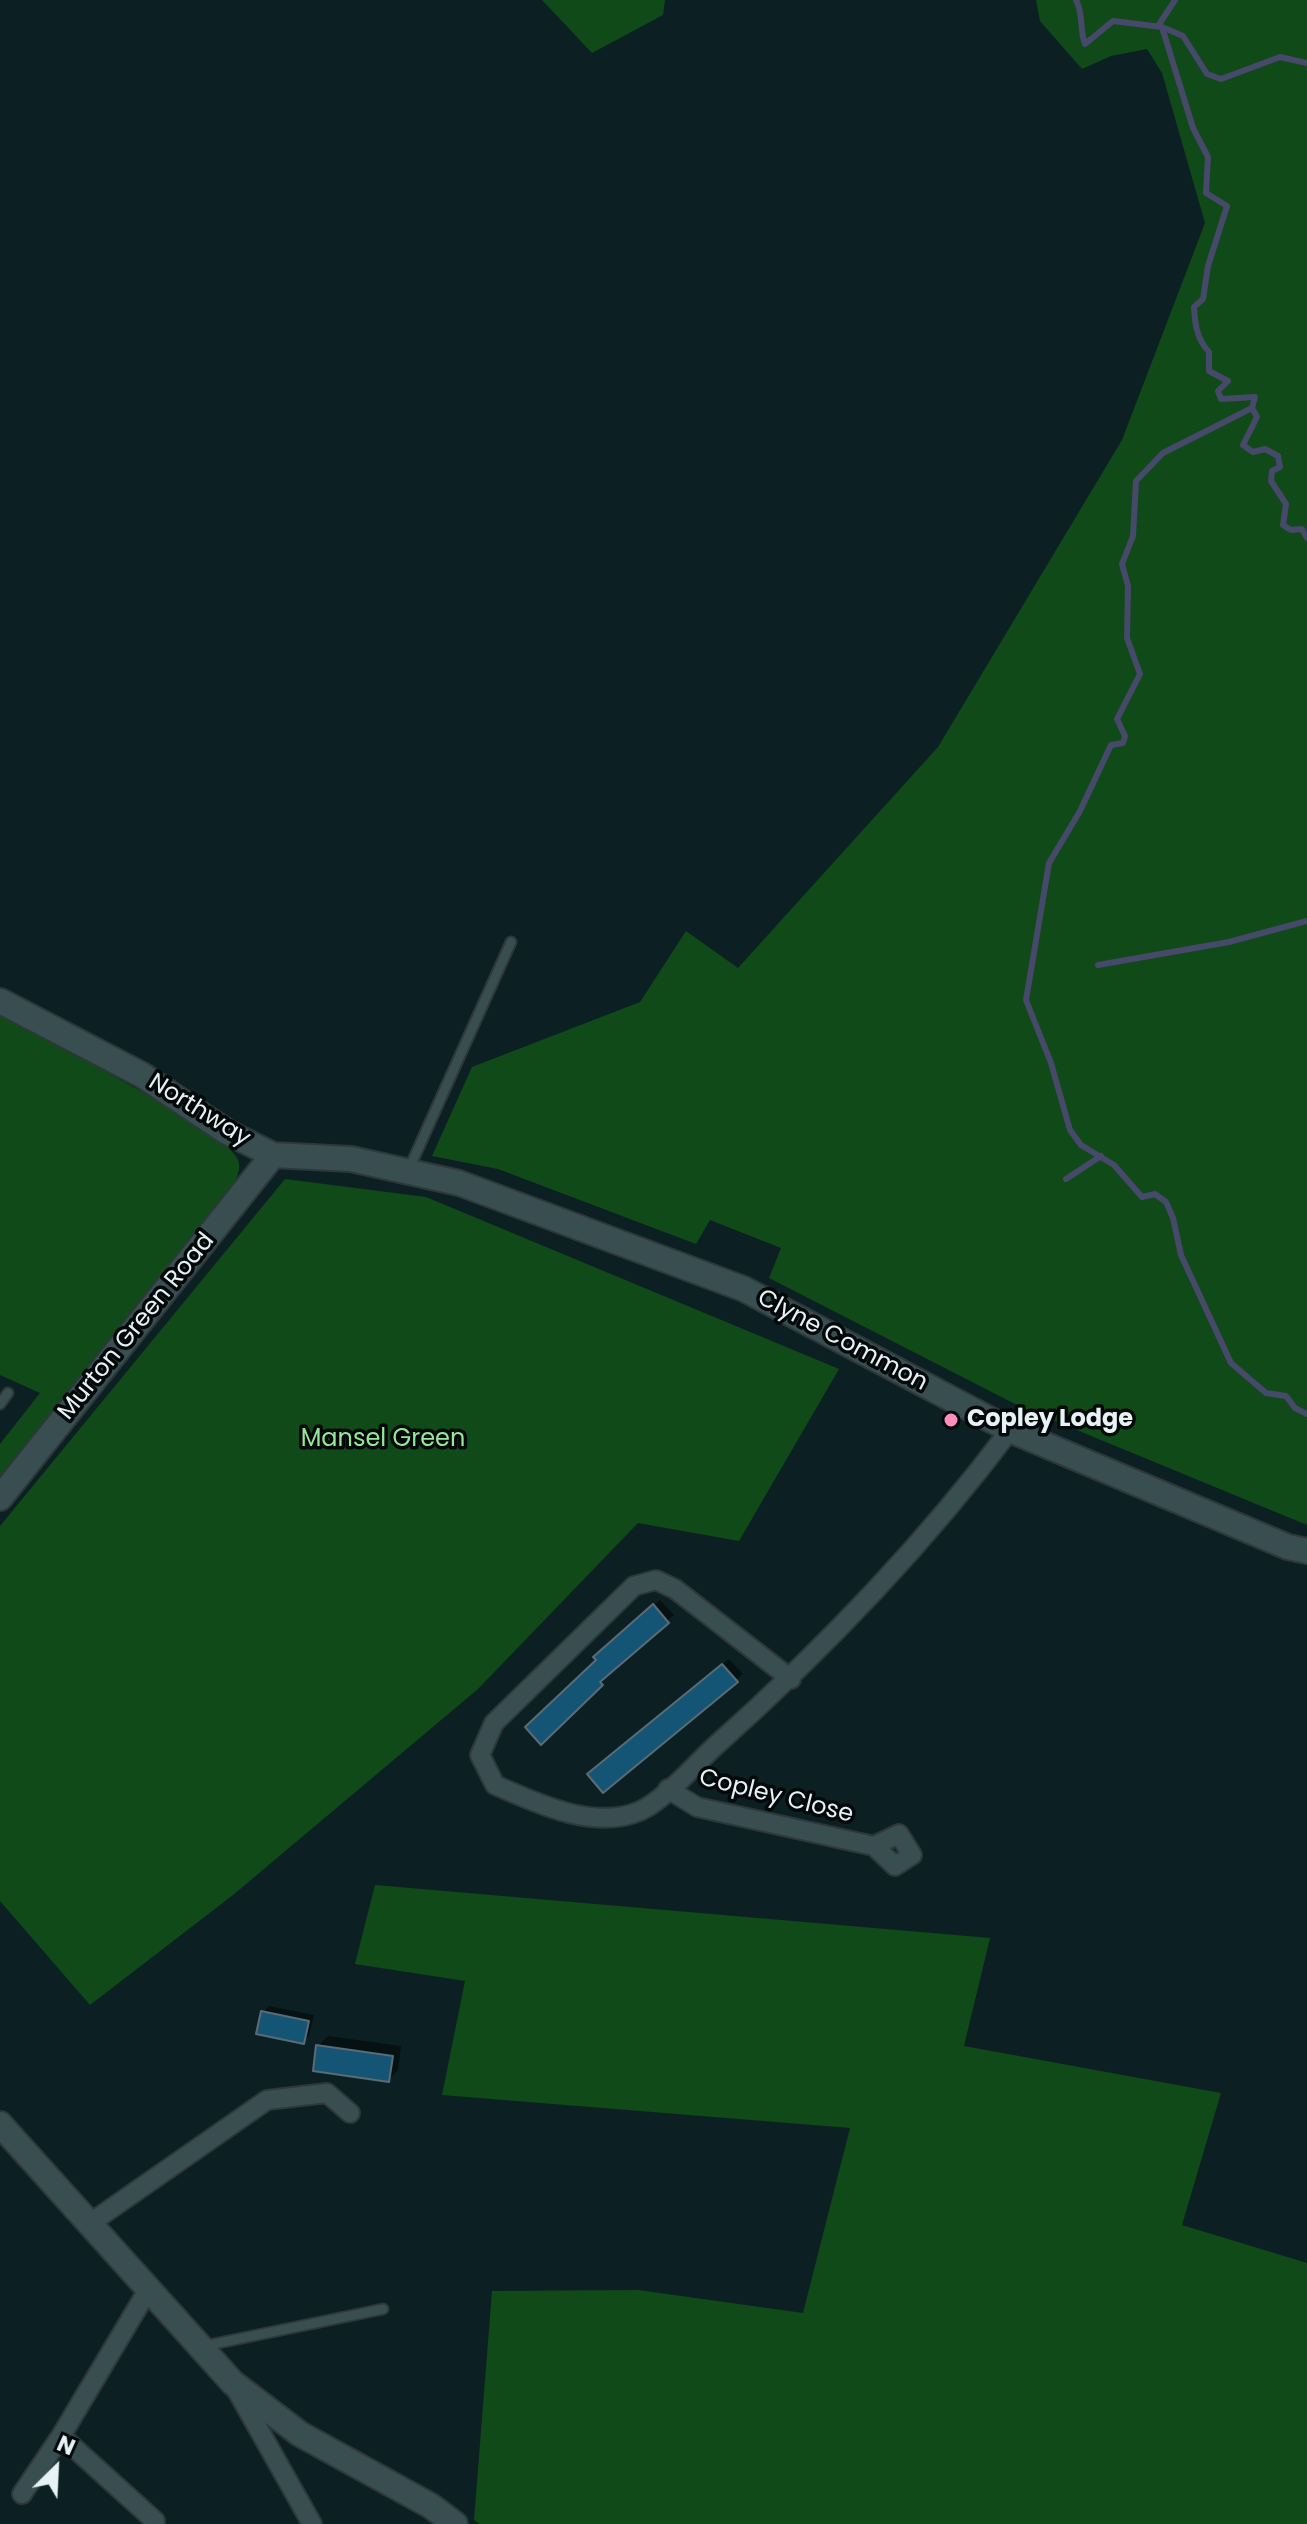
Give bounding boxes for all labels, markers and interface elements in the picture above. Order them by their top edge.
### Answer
street label: Northway [143,1068,255,1154]
street label: Murton Green Road [53,1228,221,1426]
street label: Clyne Common [752,1284,932,1398]
place label: Copley Lodge [967,1406,1133,1434]
marker: Copley Lodge [942,1411,960,1429]
park label: Mansel Green [301,1426,465,1454]
street label: Copley Close [696,1764,856,1830]
north arrow [16,2428,96,2508]
text: N [52,2428,80,2463]

